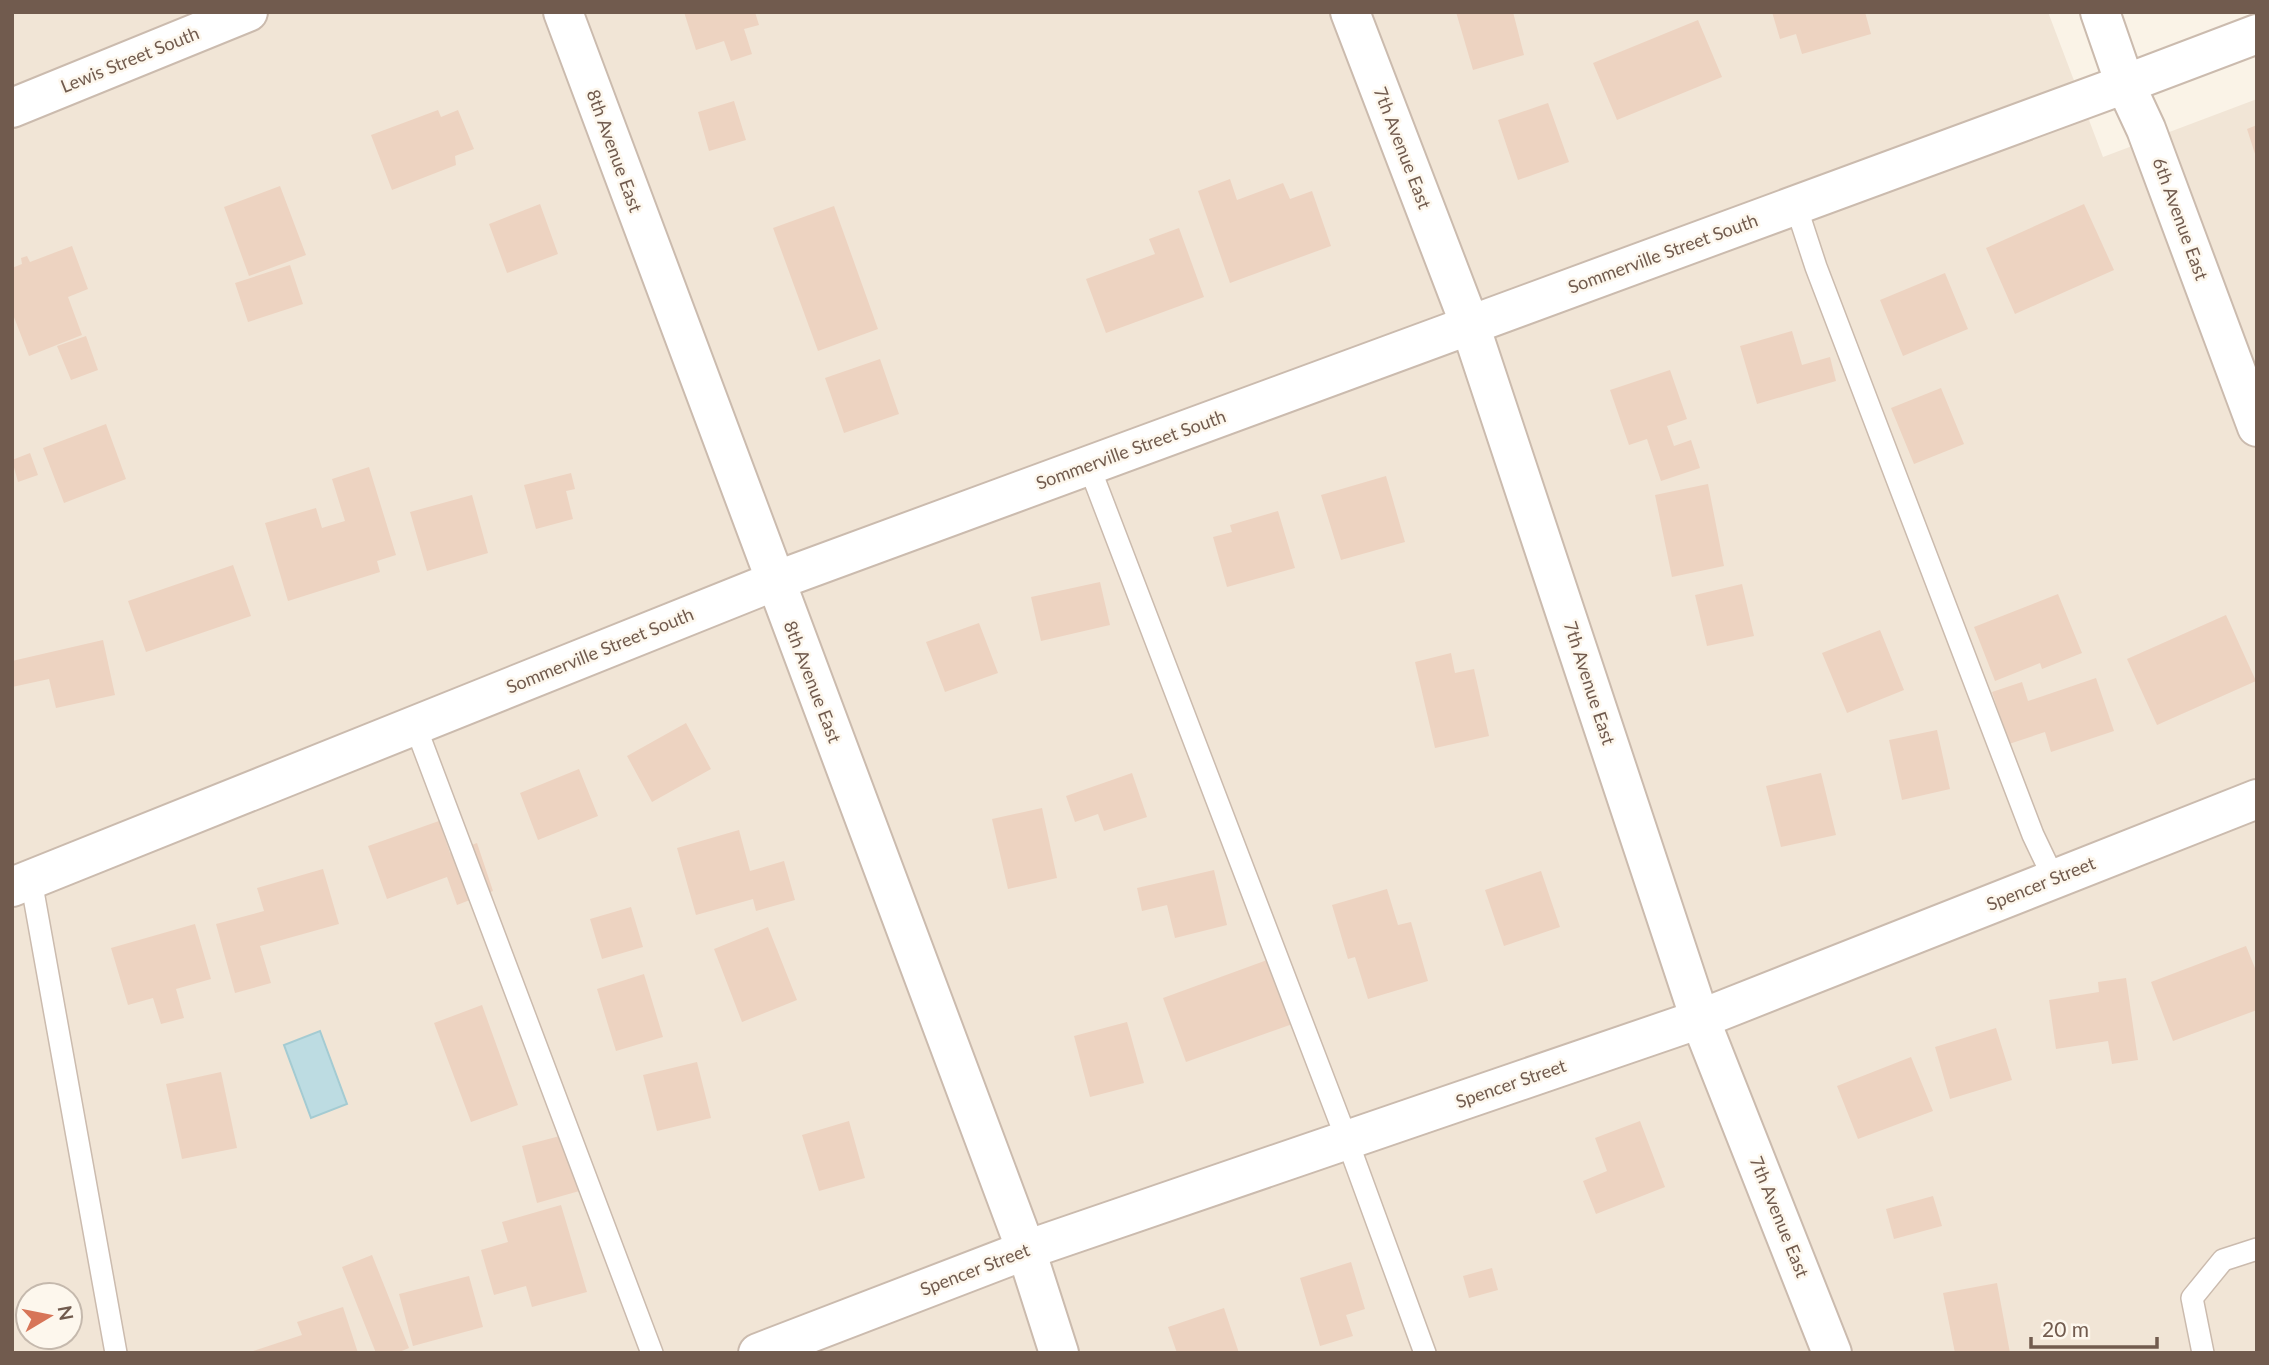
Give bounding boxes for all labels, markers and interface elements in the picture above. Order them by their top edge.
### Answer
street label: Lewis Street South [57,21,202,97]
street label: 7th Avenue East [1370,84,1436,212]
street label: 8th Avenue East [583,86,647,215]
street label: 6th Avenue East [2149,154,2213,283]
street label: Sommerville Street South [1565,208,1761,298]
street label: Sommerville Street South [1033,404,1229,494]
street label: Sommerville Street South [503,602,697,698]
street label: 8th Avenue East [780,618,846,746]
street label: 7th Avenue East [1560,618,1620,748]
street label: Spencer Street [1983,851,2099,915]
street label: Spencer Street [1453,1054,1569,1112]
street label: 7th Avenue East [1746,1153,1814,1281]
street label: Spencer Street [917,1238,1033,1300]
north arrow [14,1281,84,1351]
text: N [54,1304,79,1322]
scale bar [2031,1306,2157,1350]
text: 20 m [2042,1316,2089,1341]

